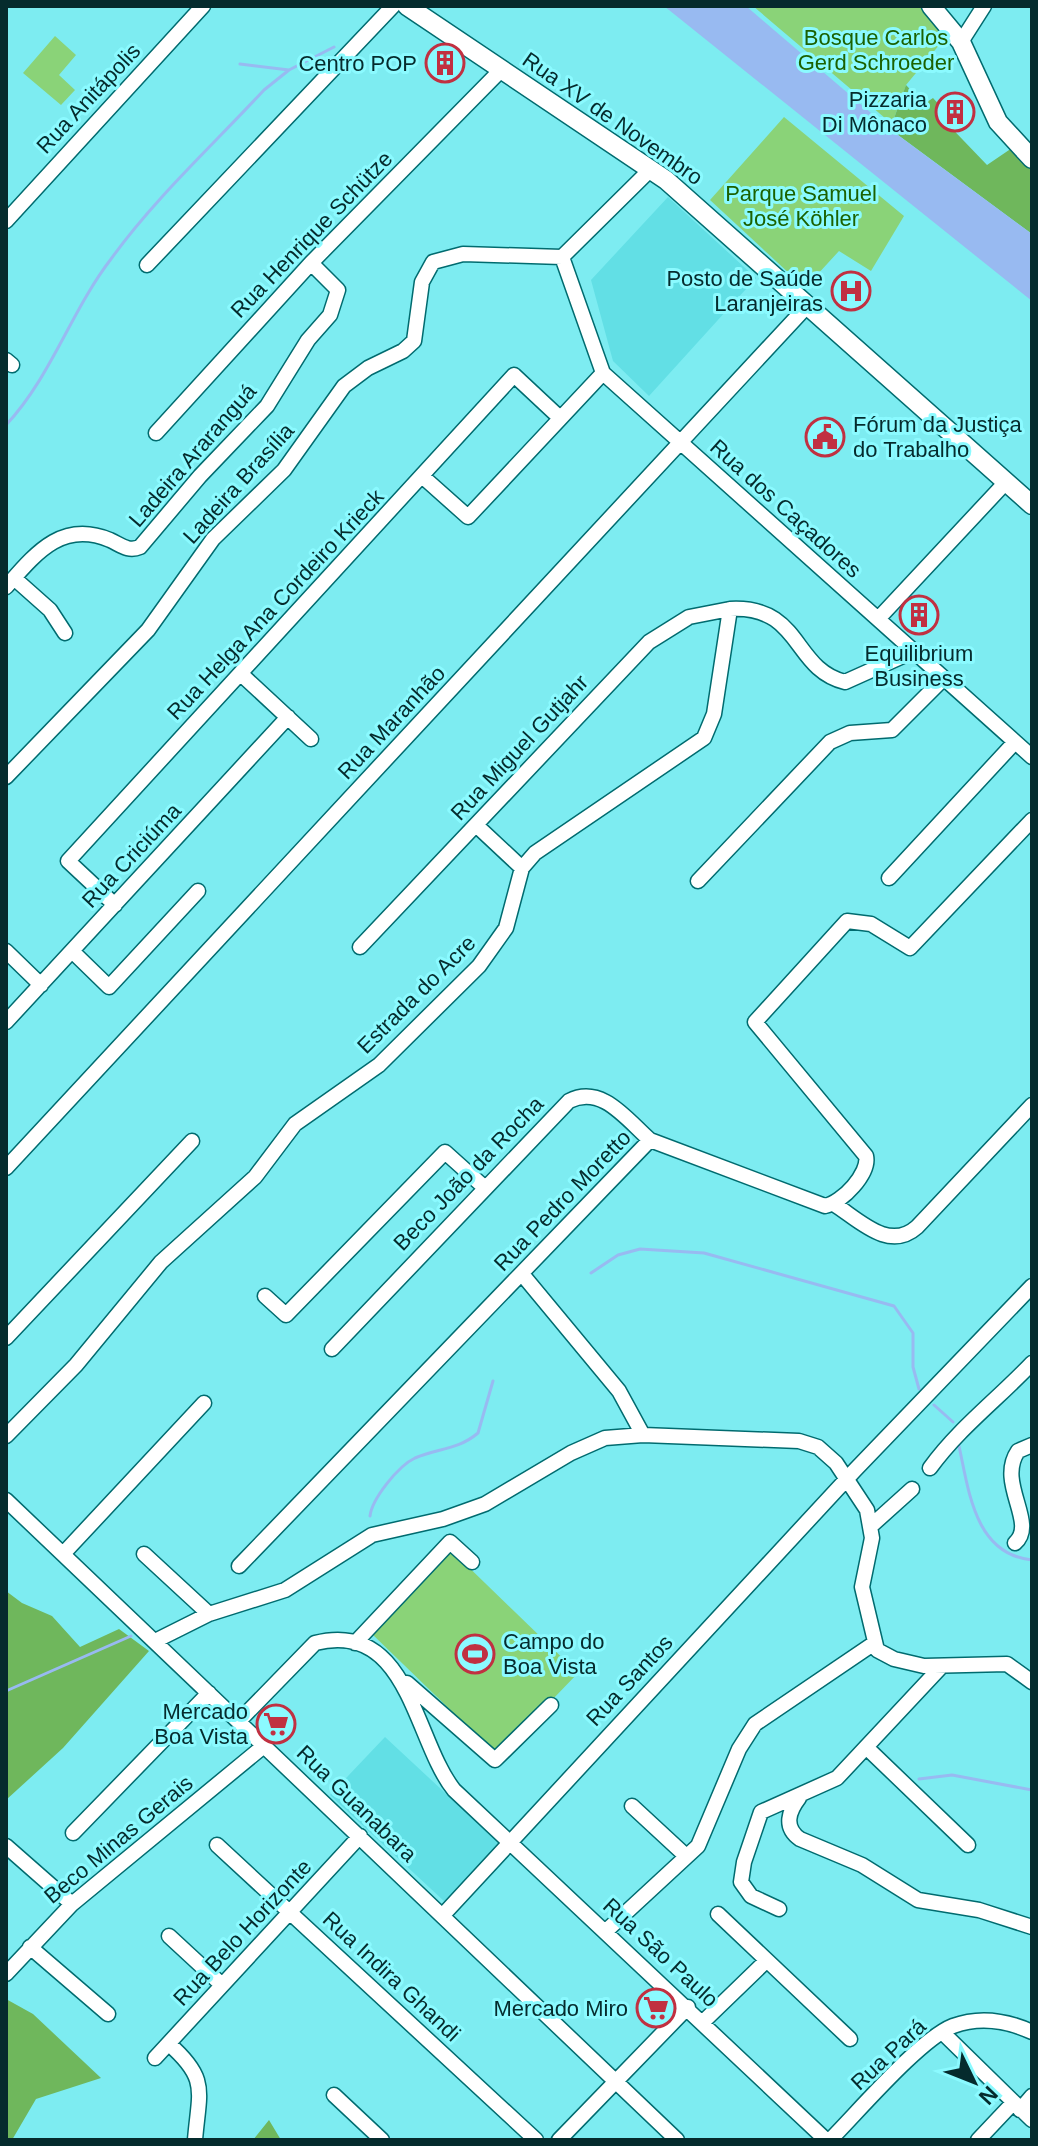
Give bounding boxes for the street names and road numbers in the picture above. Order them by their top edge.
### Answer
street label: Rua Anitápolis [31,38,145,158]
street label: Rua XV de Novembro [518,47,708,190]
street label: Rua Henrique Schütze [225,146,397,323]
street label: Ladeira Araranguá [124,378,262,532]
street label: Ladeira Brasília [178,418,299,549]
street label: Rua dos Caçadores [705,434,866,583]
street label: Rua Helga Ana Cordeiro Krieck [162,483,389,725]
street label: Rua Maranhão [333,661,450,784]
street label: Rua Miguel Gutjahr [446,670,593,825]
street label: Rua Criciúma [77,798,186,913]
street label: Estrada do Acre [352,930,481,1059]
street label: Beco João da Rocha [388,1091,549,1255]
street label: Rua Pedro Moretto [489,1125,636,1276]
street label: Rua Santos [581,1630,678,1731]
street label: Rua Guanabara [292,1740,422,1867]
street label: Beco Minas Gerais [39,1770,198,1909]
street label: Rua Belo Horizonte [168,1854,317,2011]
street label: Rua São Paulo [598,1893,723,2012]
street label: Rua Indira Ghandi [318,1906,465,2046]
street label: Rua Pará [846,2013,931,2095]

